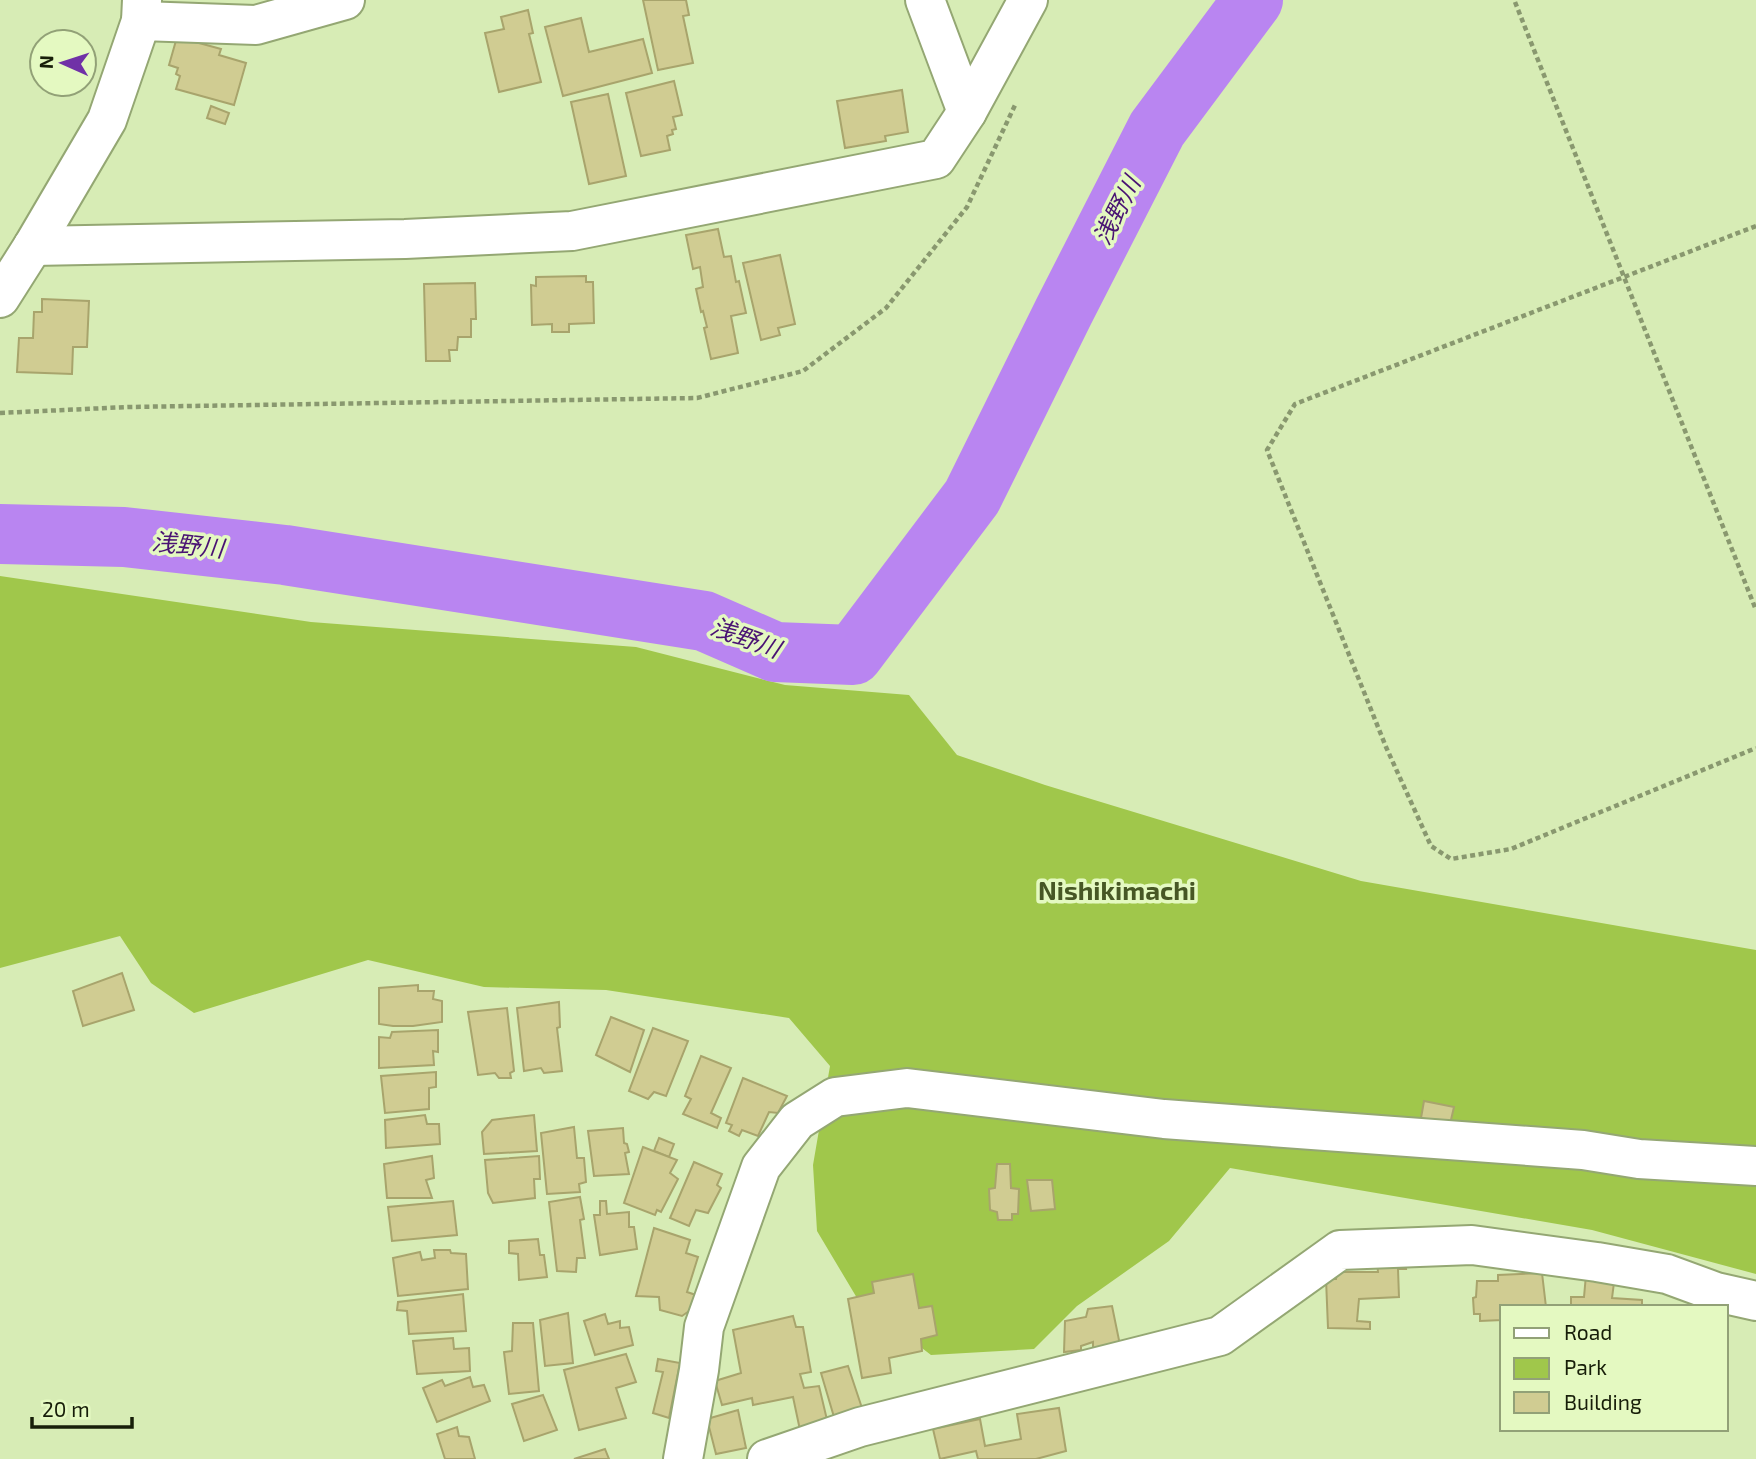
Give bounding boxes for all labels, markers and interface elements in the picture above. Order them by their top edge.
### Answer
north arrow [28,28,98,98]
text: N [34,55,57,70]
water label: 浅野川 [1087,169,1147,249]
water label: 浅野川 [151,526,228,562]
water label: 浅野川 [707,611,788,664]
district label: Nishikimachi [1038,874,1196,905]
legend [1500,1305,1728,1431]
text: Road [1564,1319,1612,1344]
text: Park [1564,1354,1607,1379]
scale bar [32,1386,131,1430]
text: Building [1564,1389,1642,1414]
text: 20 m [42,1396,90,1421]

